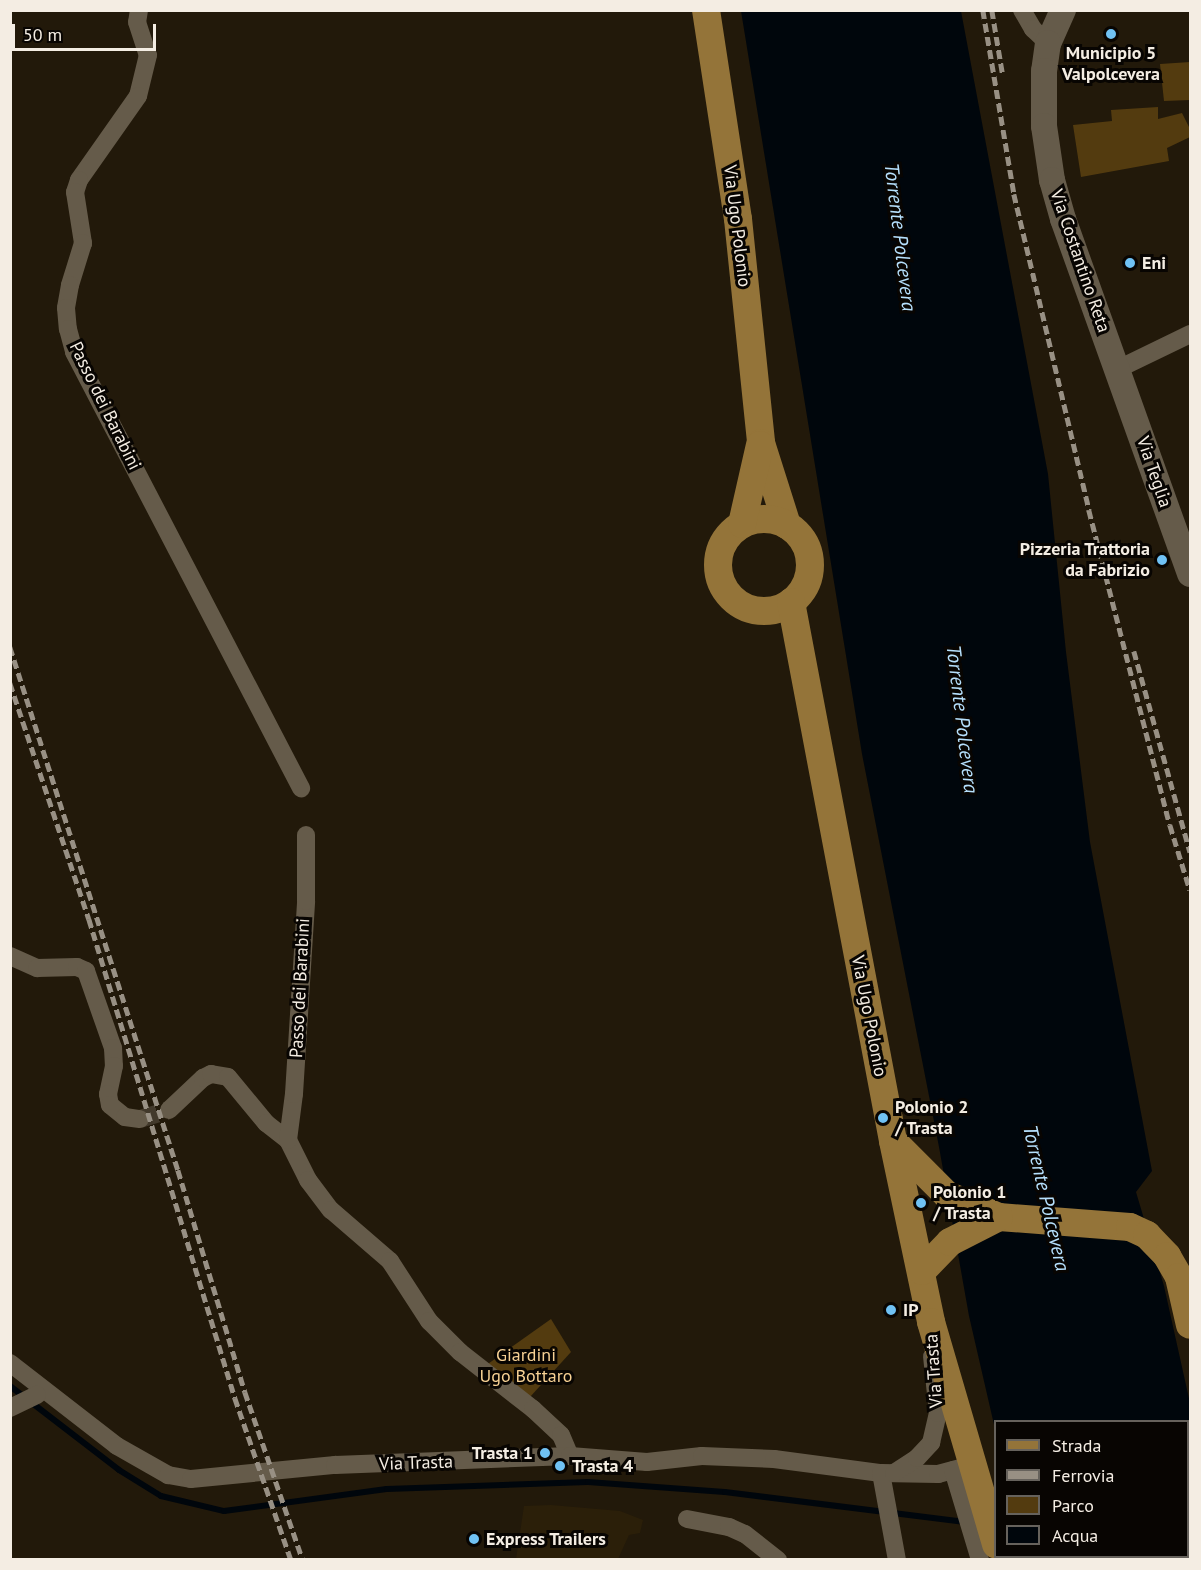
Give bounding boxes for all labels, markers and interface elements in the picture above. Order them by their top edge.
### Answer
scale bar [15,12,159,50]
text: 50 m [23,23,62,46]
marker: Municipio 5 Valpolcevera [1104,27,1118,41]
place label: Municipio 5 Valpolcevera [1062,43,1160,86]
water label: Torrente Polcevera [879,161,921,313]
street label: Via Ugo Polonio [719,164,755,288]
street label: Via Costantino Reta [1045,187,1115,335]
place label: Eni [1142,252,1166,274]
marker: Eni [1123,256,1137,270]
street label: Passo dei Barabini [65,338,145,474]
street label: Via Teglia [1132,433,1176,511]
place label: Pizzeria Trattoria da Fabrizio [1019,539,1150,582]
marker: Pizzeria Trattoria da Fabrizio [1155,553,1169,567]
water label: Torrente Polcevera [941,643,983,795]
street label: Passo dei Barabini [286,917,314,1059]
street label: Via Ugo Polonio [847,954,891,1078]
place label: Polonio 2 / Trasta [895,1097,968,1140]
marker: Polonio 2 / Trasta [876,1111,890,1125]
water label: Torrente Polcevera [1018,1123,1074,1273]
place label: Polonio 1 / Trasta [933,1182,1006,1224]
marker: Polonio 1 / Trasta [914,1196,928,1210]
place label: IP [903,1299,918,1321]
marker: IP [884,1303,898,1317]
street label: Via Trasta [921,1333,947,1409]
park label: Giardini Ugo Bottaro [480,1345,572,1388]
legend [994,1420,1189,1558]
text: Strada [1052,1434,1101,1457]
place label: Trasta 1 [472,1442,533,1464]
marker: Trasta 1 [538,1446,552,1460]
street label: Via Trasta [378,1451,454,1475]
place label: Trasta 4 [572,1455,633,1477]
marker: Trasta 4 [553,1459,567,1473]
text: Ferrovia [1052,1464,1115,1487]
text: Parco [1052,1494,1094,1517]
text: Acqua [1052,1524,1098,1547]
place label: Express Trailers [486,1528,607,1550]
marker: Express Trailers [467,1532,481,1546]

